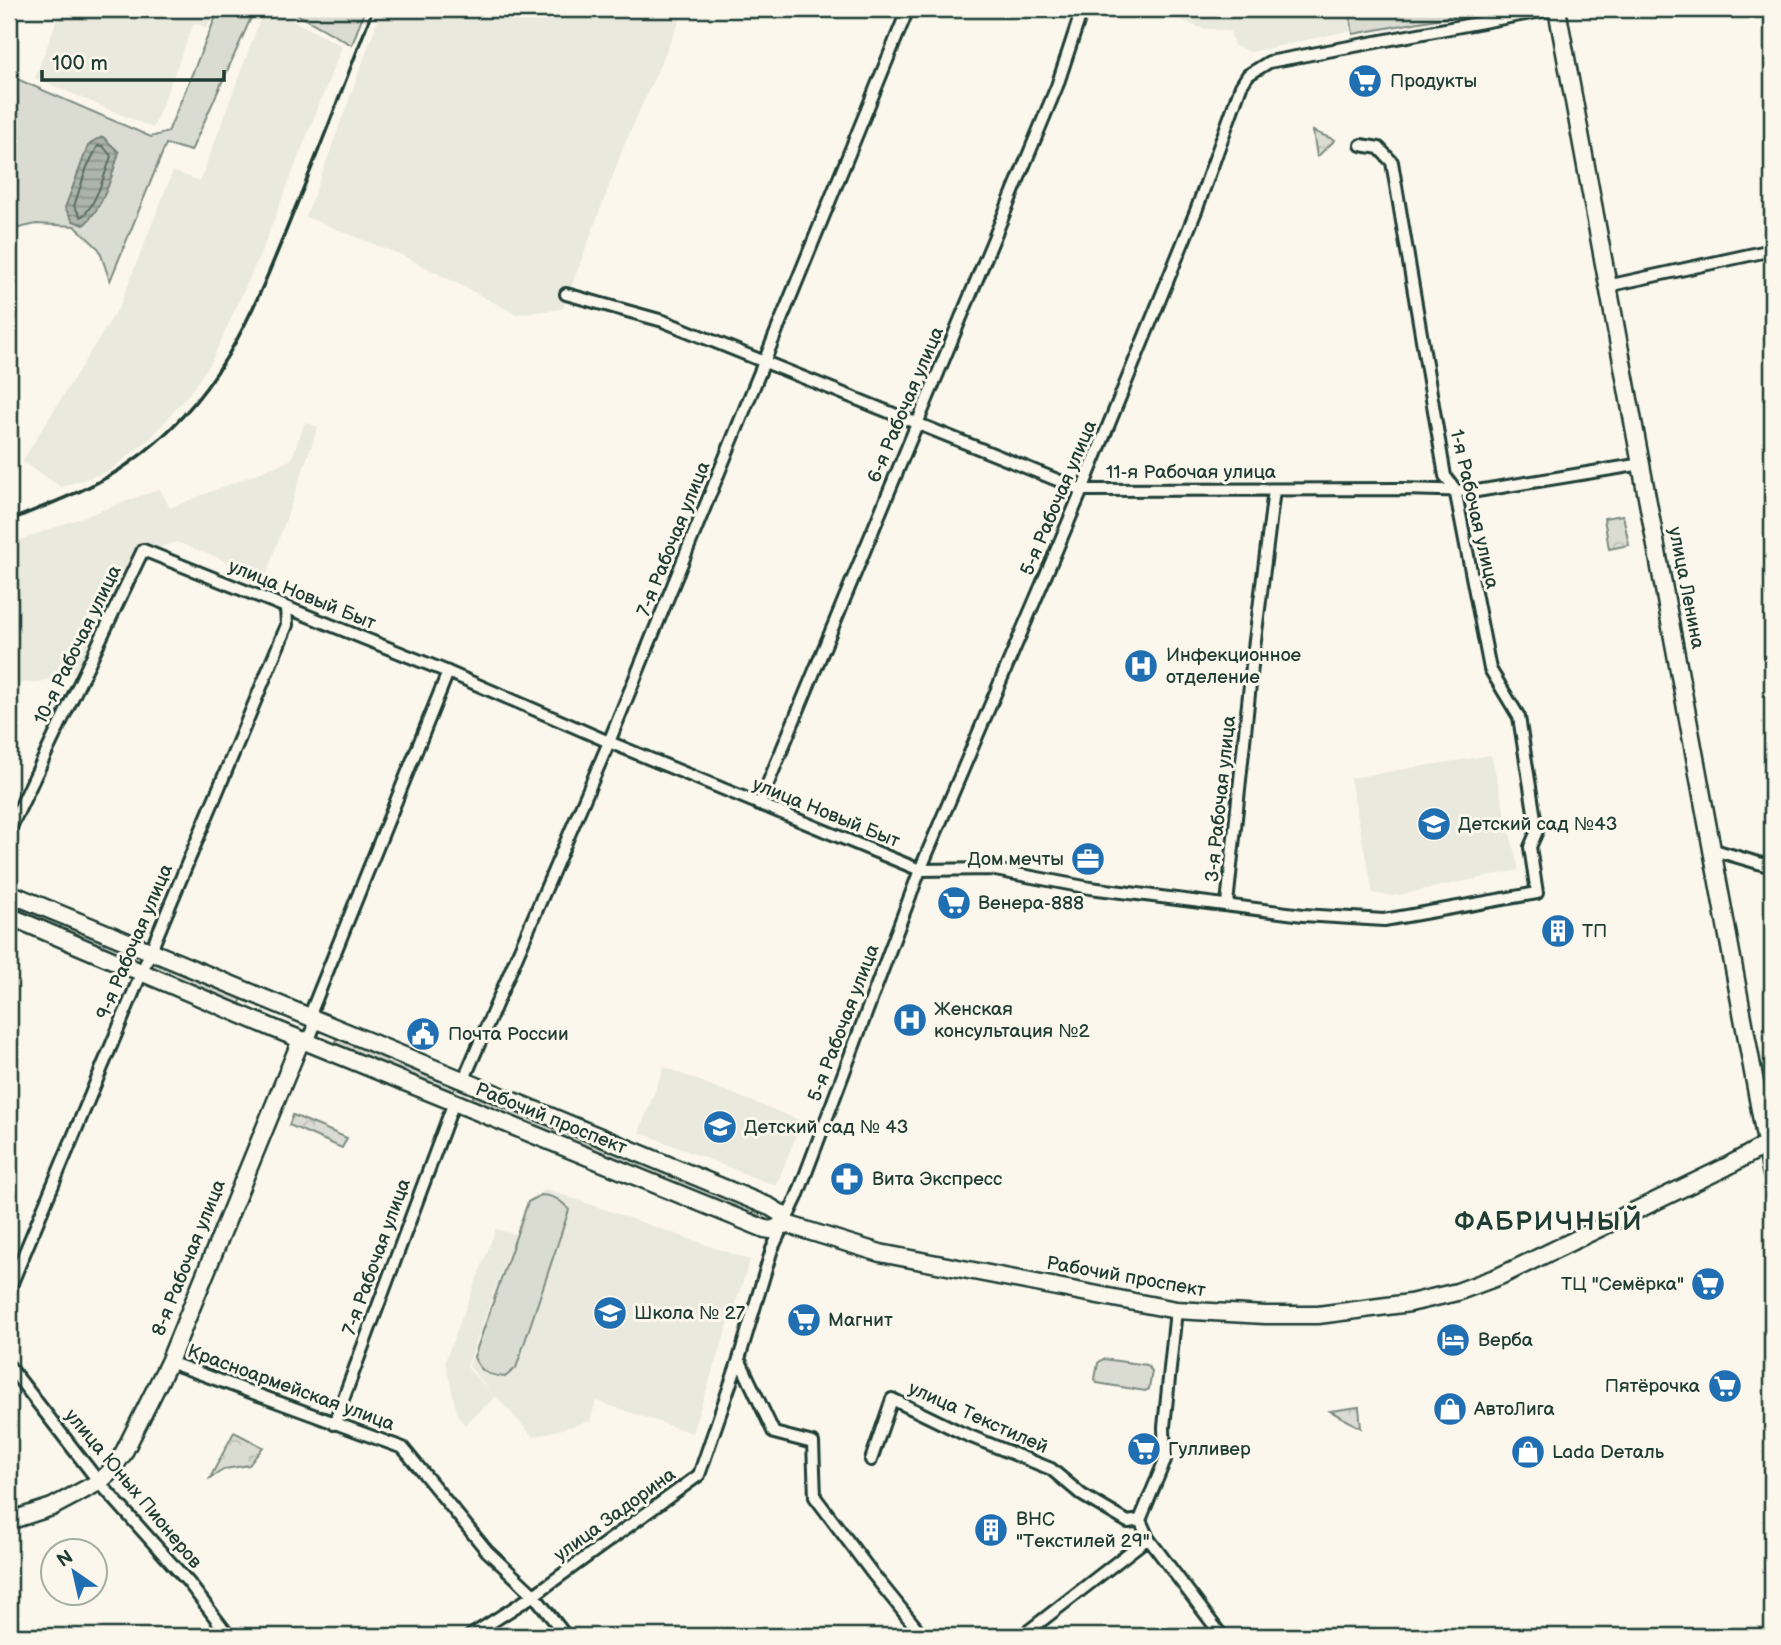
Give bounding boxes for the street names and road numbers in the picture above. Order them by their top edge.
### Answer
street label: 6-я Рабочая улица [863,324,949,486]
street label: 5-я Рабочая улица [1016,417,1102,579]
street label: 1-я Рабочая улица [1444,427,1504,591]
street label: 7-я Рабочая улица [632,458,716,620]
street label: 11-я Рабочая улица [1106,461,1276,484]
street label: улица Ленина [1663,525,1709,651]
street label: улица Новый Быт [225,555,379,635]
street label: 10-я Рабочая улица [30,562,126,728]
street label: 3-я Рабочая улица [1201,715,1241,883]
street label: улица Новый Быт [749,773,903,853]
street label: 9-я Рабочая улица [92,861,178,1023]
street label: 5-я Рабочая улица [803,941,885,1105]
street label: Рабочий проспект [472,1078,630,1160]
street label: 8-я Рабочая улица [147,1176,231,1340]
street label: 7-я Рабочая улица [338,1176,416,1338]
street label: Рабочий проспект [1044,1252,1208,1302]
street label: Красноармейская улица [184,1340,398,1436]
street label: улица Текстилей [905,1377,1051,1459]
street label: улица Юных Пионеров [60,1405,206,1573]
street label: улица Задорина [550,1463,680,1567]

